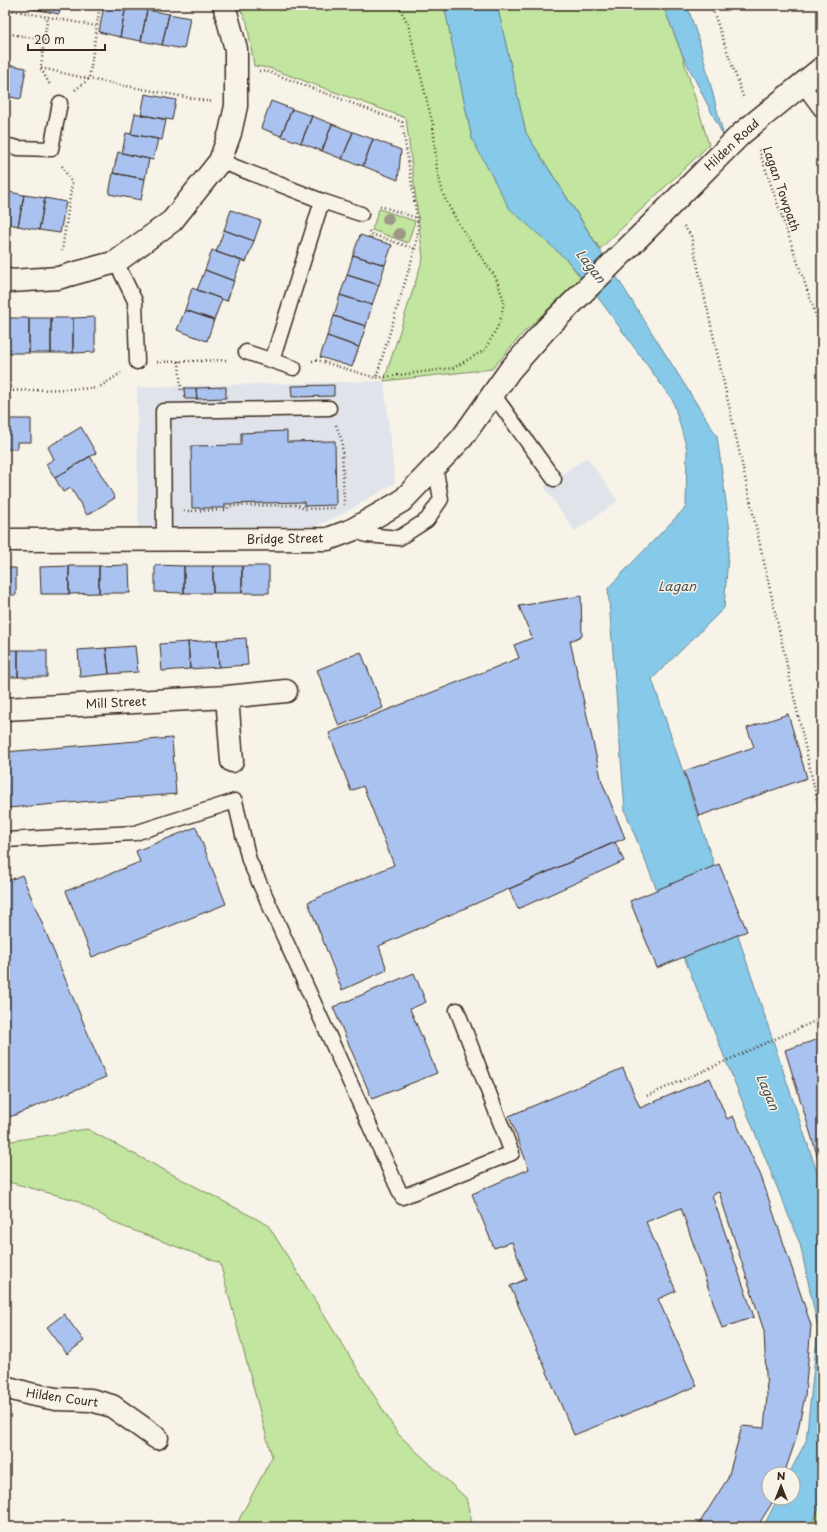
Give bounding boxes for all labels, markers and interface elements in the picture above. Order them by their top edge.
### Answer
scale bar [28,26,105,52]
text: 20 m [34,30,65,48]
street label: Hilden Road [700,114,763,175]
street label: Lagan Towpath [759,144,805,234]
water label: Lagan [572,245,611,287]
street label: Bridge Street [246,528,324,548]
water label: Lagan [658,576,697,595]
street label: Mill Street [85,691,147,713]
water label: Lagan [752,1071,785,1114]
street label: Hilden Court [25,1383,100,1411]
north arrow [761,1466,801,1506]
text: N [777,1467,786,1484]

